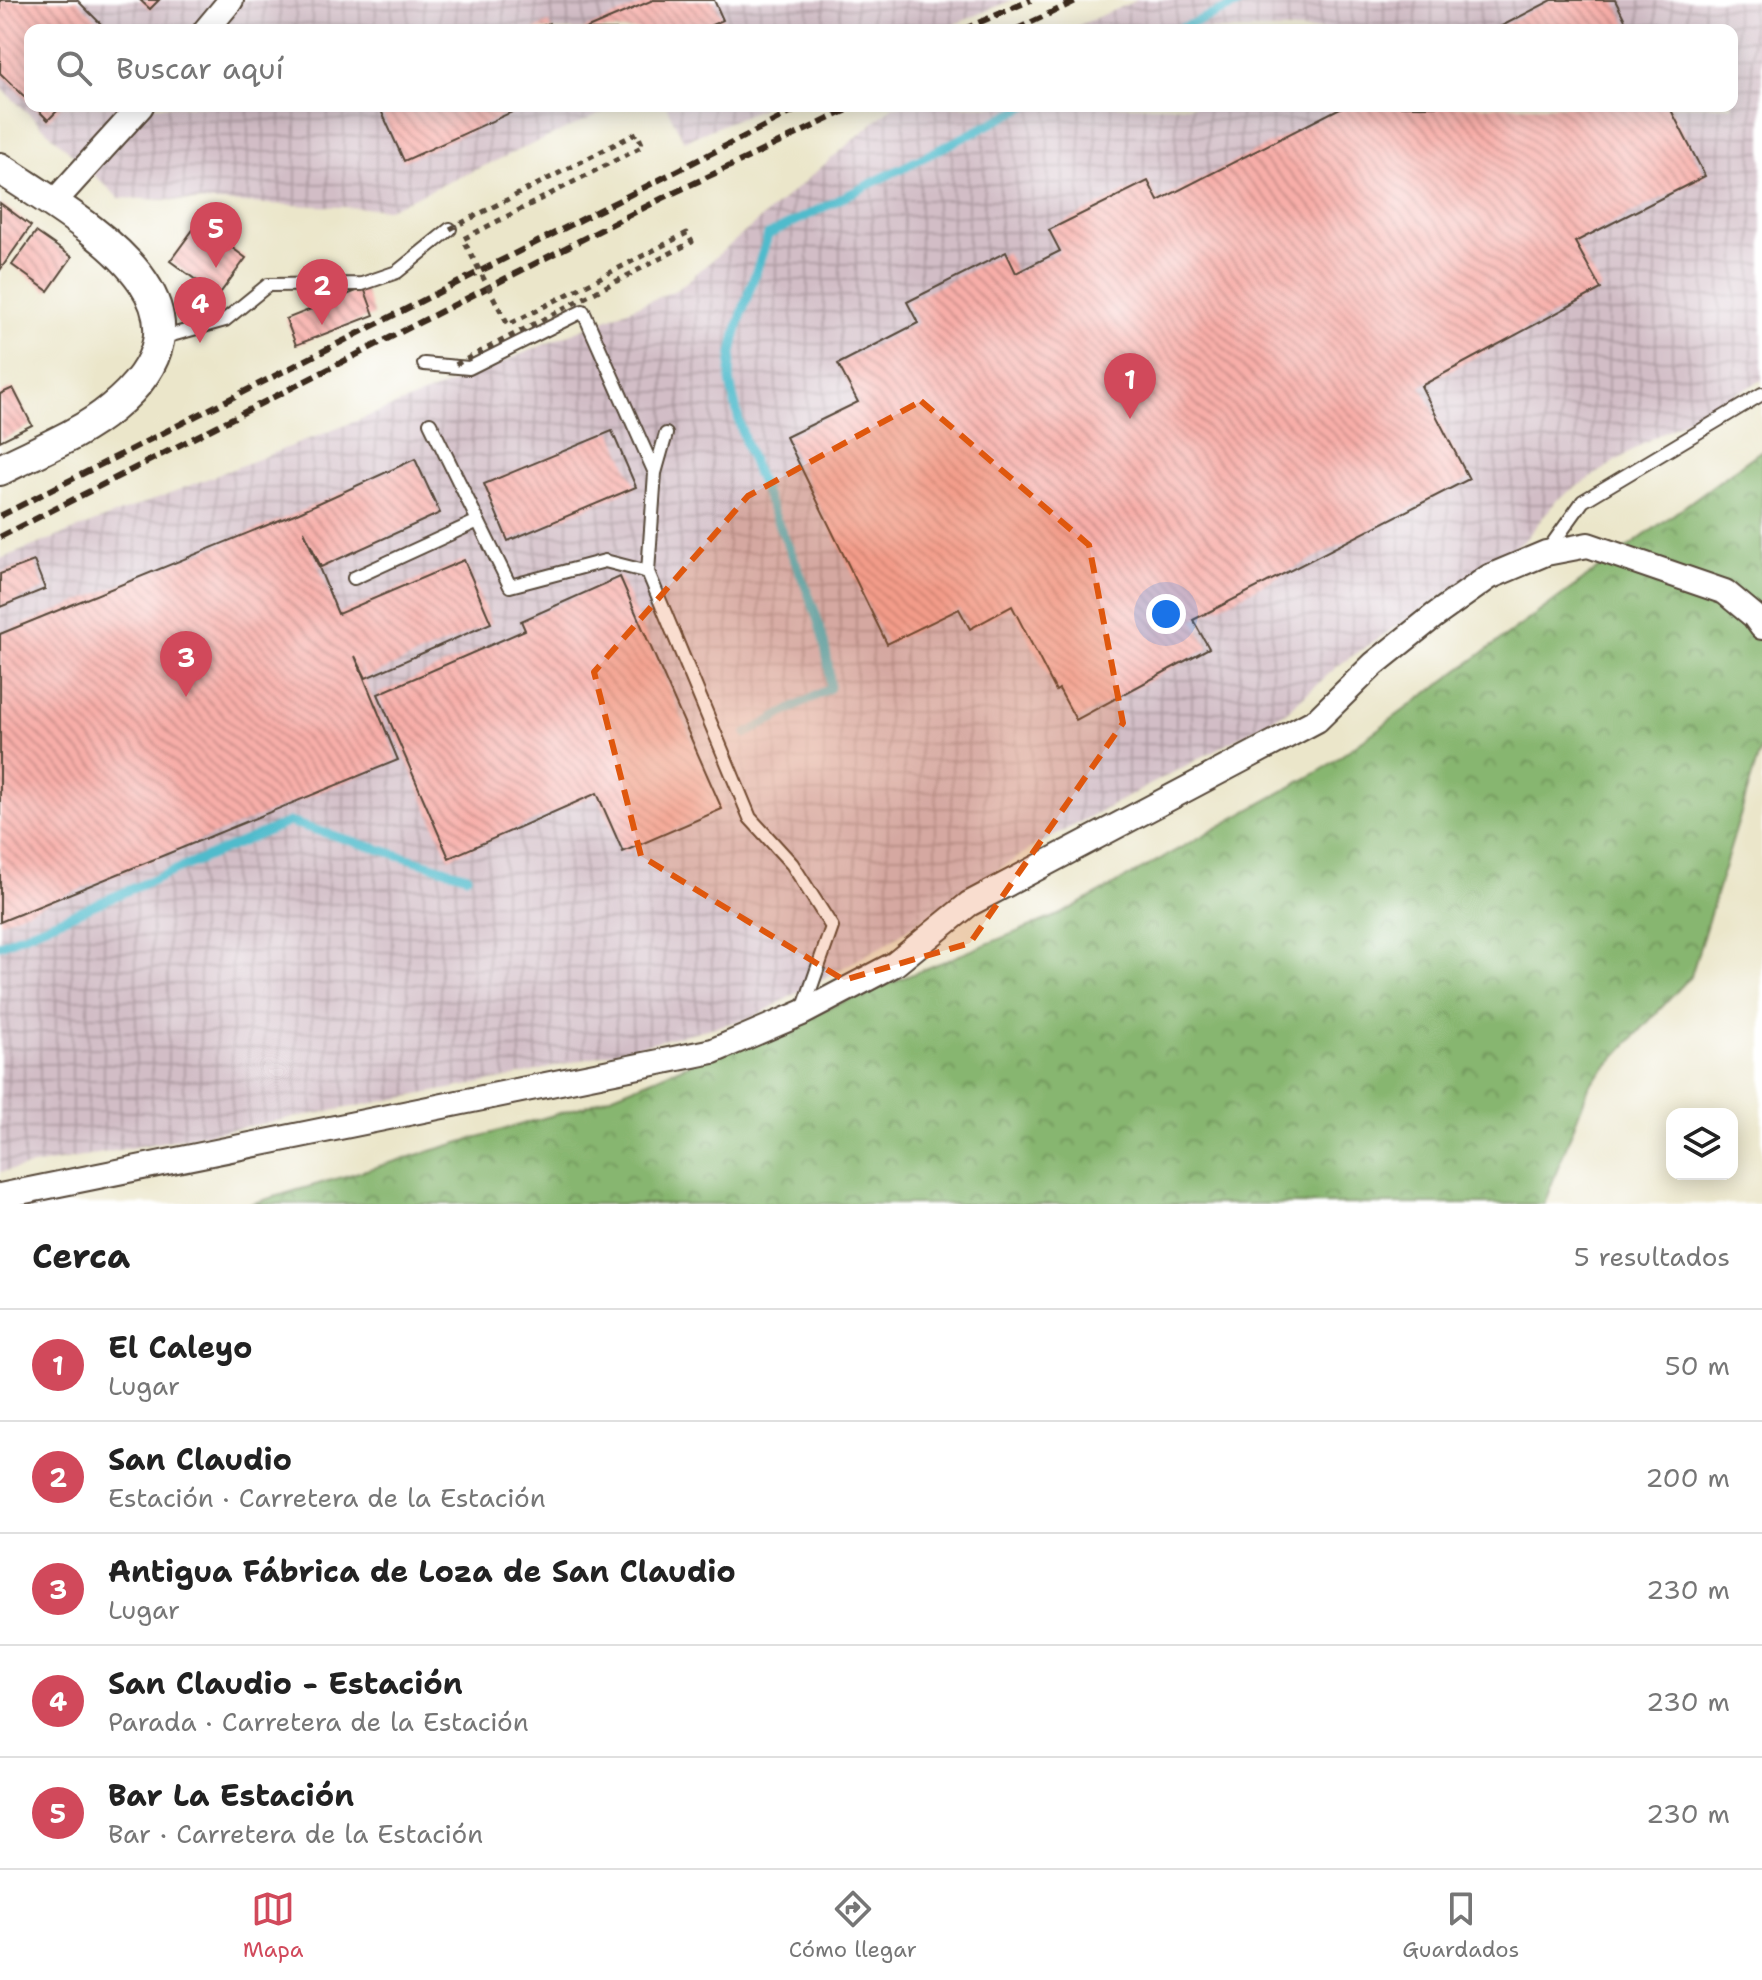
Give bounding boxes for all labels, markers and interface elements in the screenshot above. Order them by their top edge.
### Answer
search box [24,24,1738,112]
icon: search [52,46,96,90]
text: Buscar aquí [116,48,284,89]
pin: 5 [190,202,242,268]
pin: 2 [296,259,348,325]
pin: 4 [174,277,226,343]
pin: 1 [1104,353,1156,419]
your location [1146,594,1186,634]
pin: 3 [160,631,212,697]
map controls [1666,1108,1738,1180]
button: layers [1666,1108,1738,1180]
text: Cerca [32,1233,130,1279]
text: 5 resultados [1574,1239,1730,1274]
text: El Caleyo [108,1327,252,1368]
text: 1 [52,1348,64,1383]
text: 50 m [1665,1348,1730,1383]
text: Lugar [108,1368,180,1403]
text: San Claudio [108,1439,292,1480]
text: 2 [49,1460,67,1495]
text: 200 m [1645,1460,1730,1495]
text: Estación · Carretera de la Estación [108,1480,546,1515]
text: Antigua Fábrica de Loza de San Claudio [108,1551,736,1592]
text: 3 [49,1572,67,1607]
text: 230 m [1646,1572,1730,1607]
text: Lugar [108,1592,180,1627]
text: San Claudio - Estación [108,1663,463,1704]
text: 4 [49,1684,67,1719]
text: 230 m [1646,1684,1730,1719]
text: Parada · Carretera de la Estación [108,1704,529,1739]
text: Bar La Estación [108,1775,354,1816]
text: 5 [50,1796,66,1831]
text: 230 m [1646,1796,1730,1831]
text: Bar · Carretera de la Estación [108,1816,483,1851]
tab: Mapa [243,1887,303,1964]
tab: Cómo llegar [789,1887,917,1964]
tab: Guardados [1402,1887,1519,1964]

